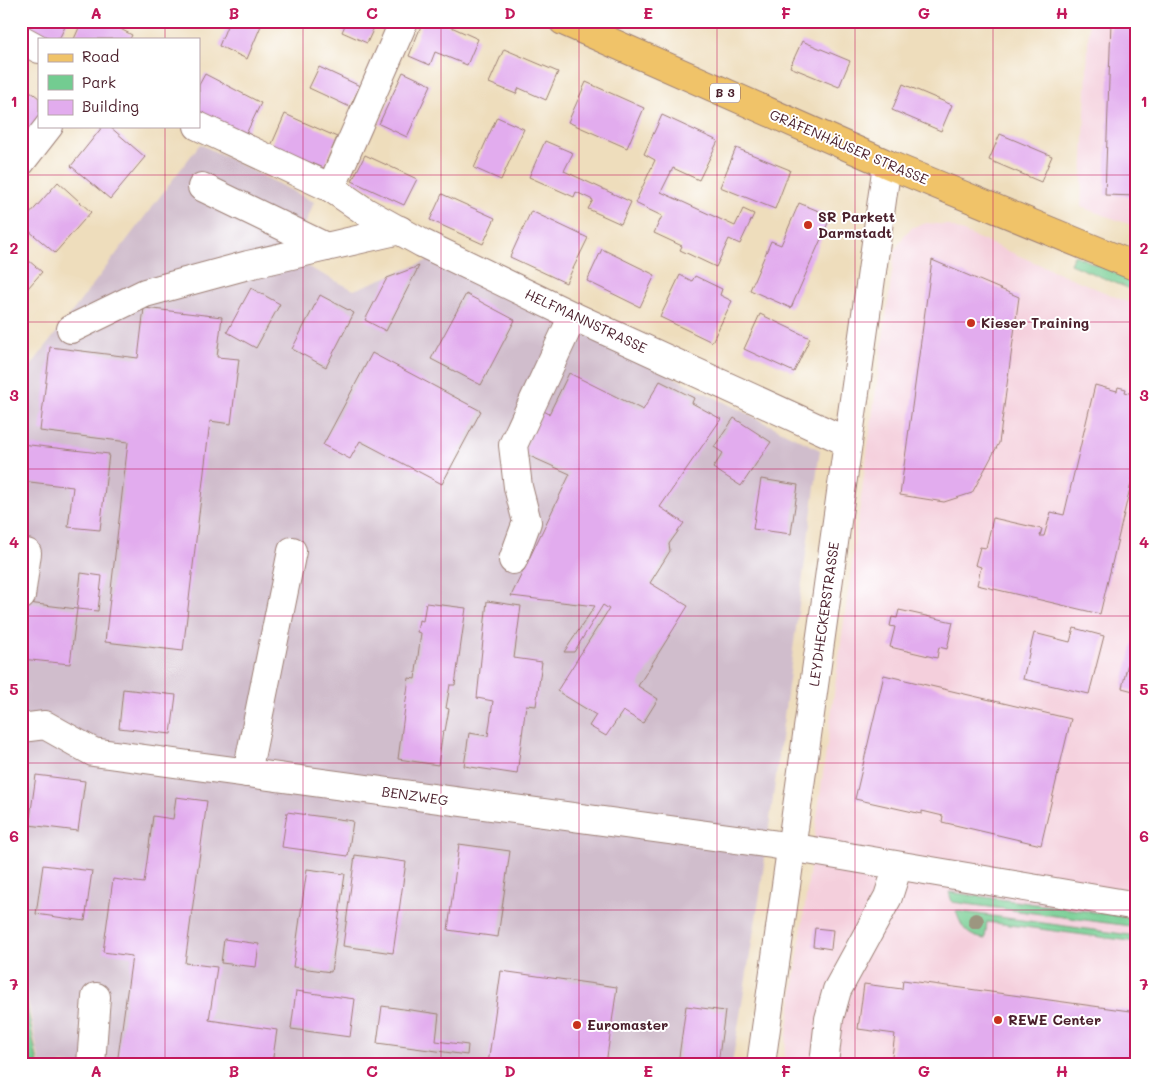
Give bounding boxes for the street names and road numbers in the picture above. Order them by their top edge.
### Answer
road number: B 3 [710,84,740,102]
street label: GRÄFENHÄUSER STRASSE [767,104,932,189]
street label: HELFMANNSTRASSE [522,284,650,357]
street label: LEYDHECKERSTRASSE [804,540,843,687]
street label: BENZWEG [380,781,450,810]

